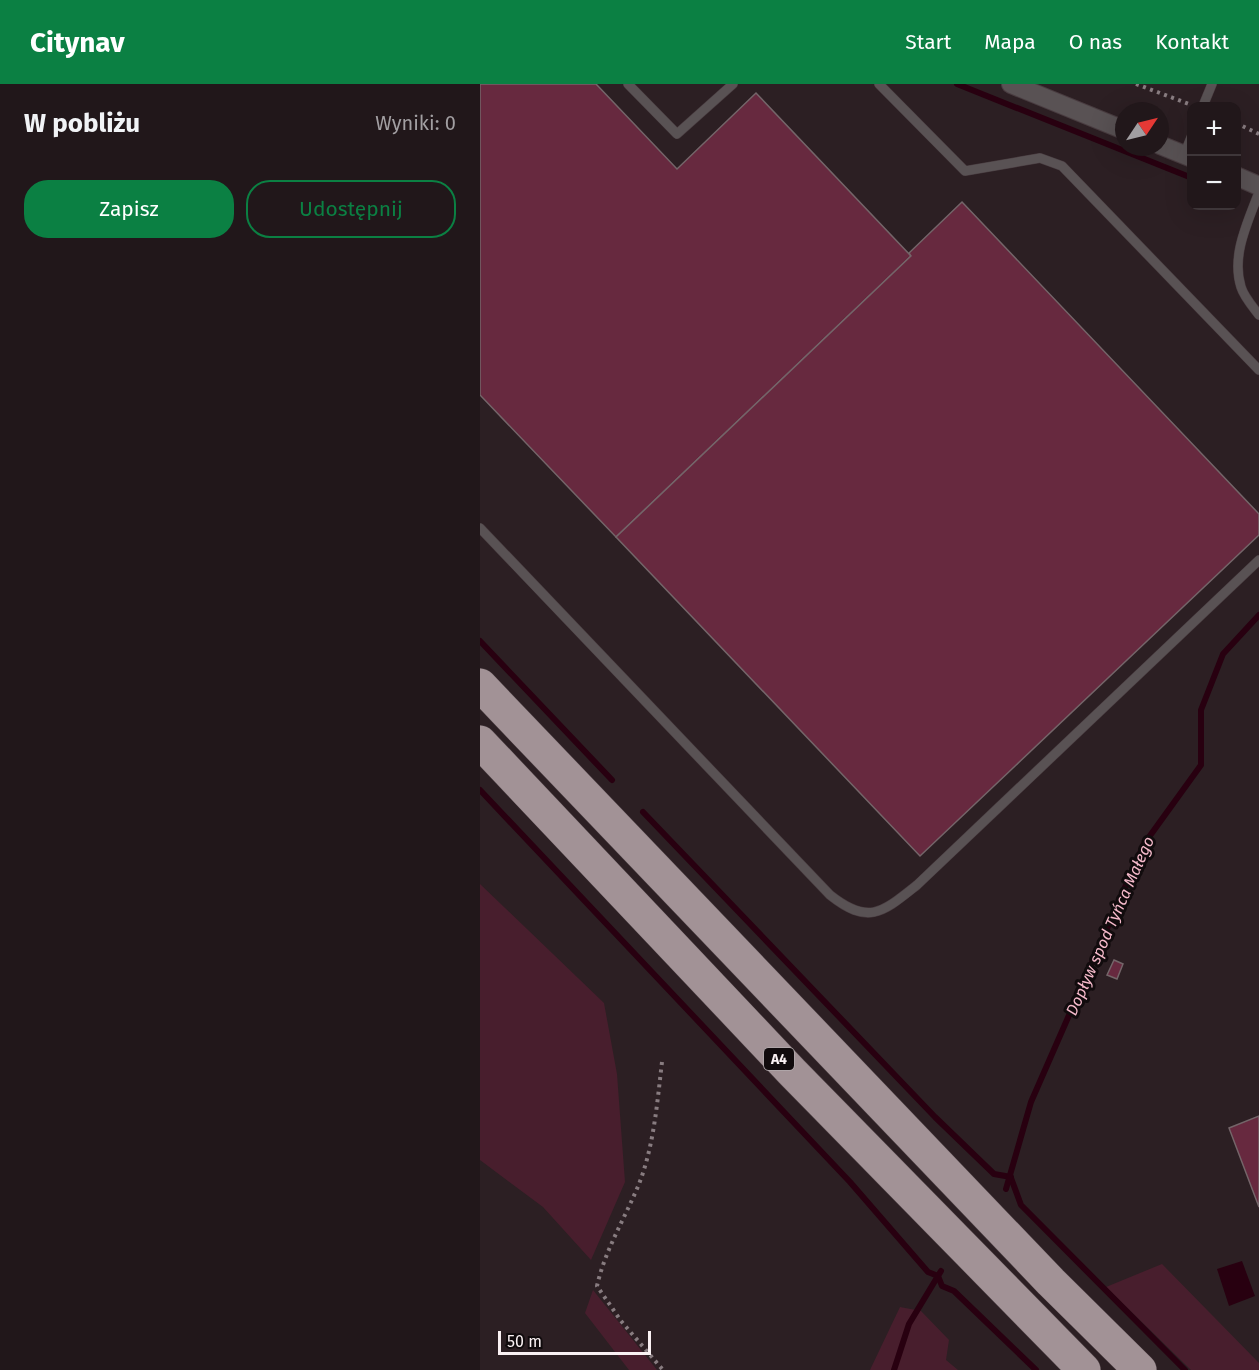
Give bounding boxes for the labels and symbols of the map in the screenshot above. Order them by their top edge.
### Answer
north arrow [1115,102,1169,156]
water label: Dopływ spod Tyńca Małego [1062,834,1158,1018]
road number: A4 [764,1048,794,1070]
scale bar [498,1328,651,1356]

